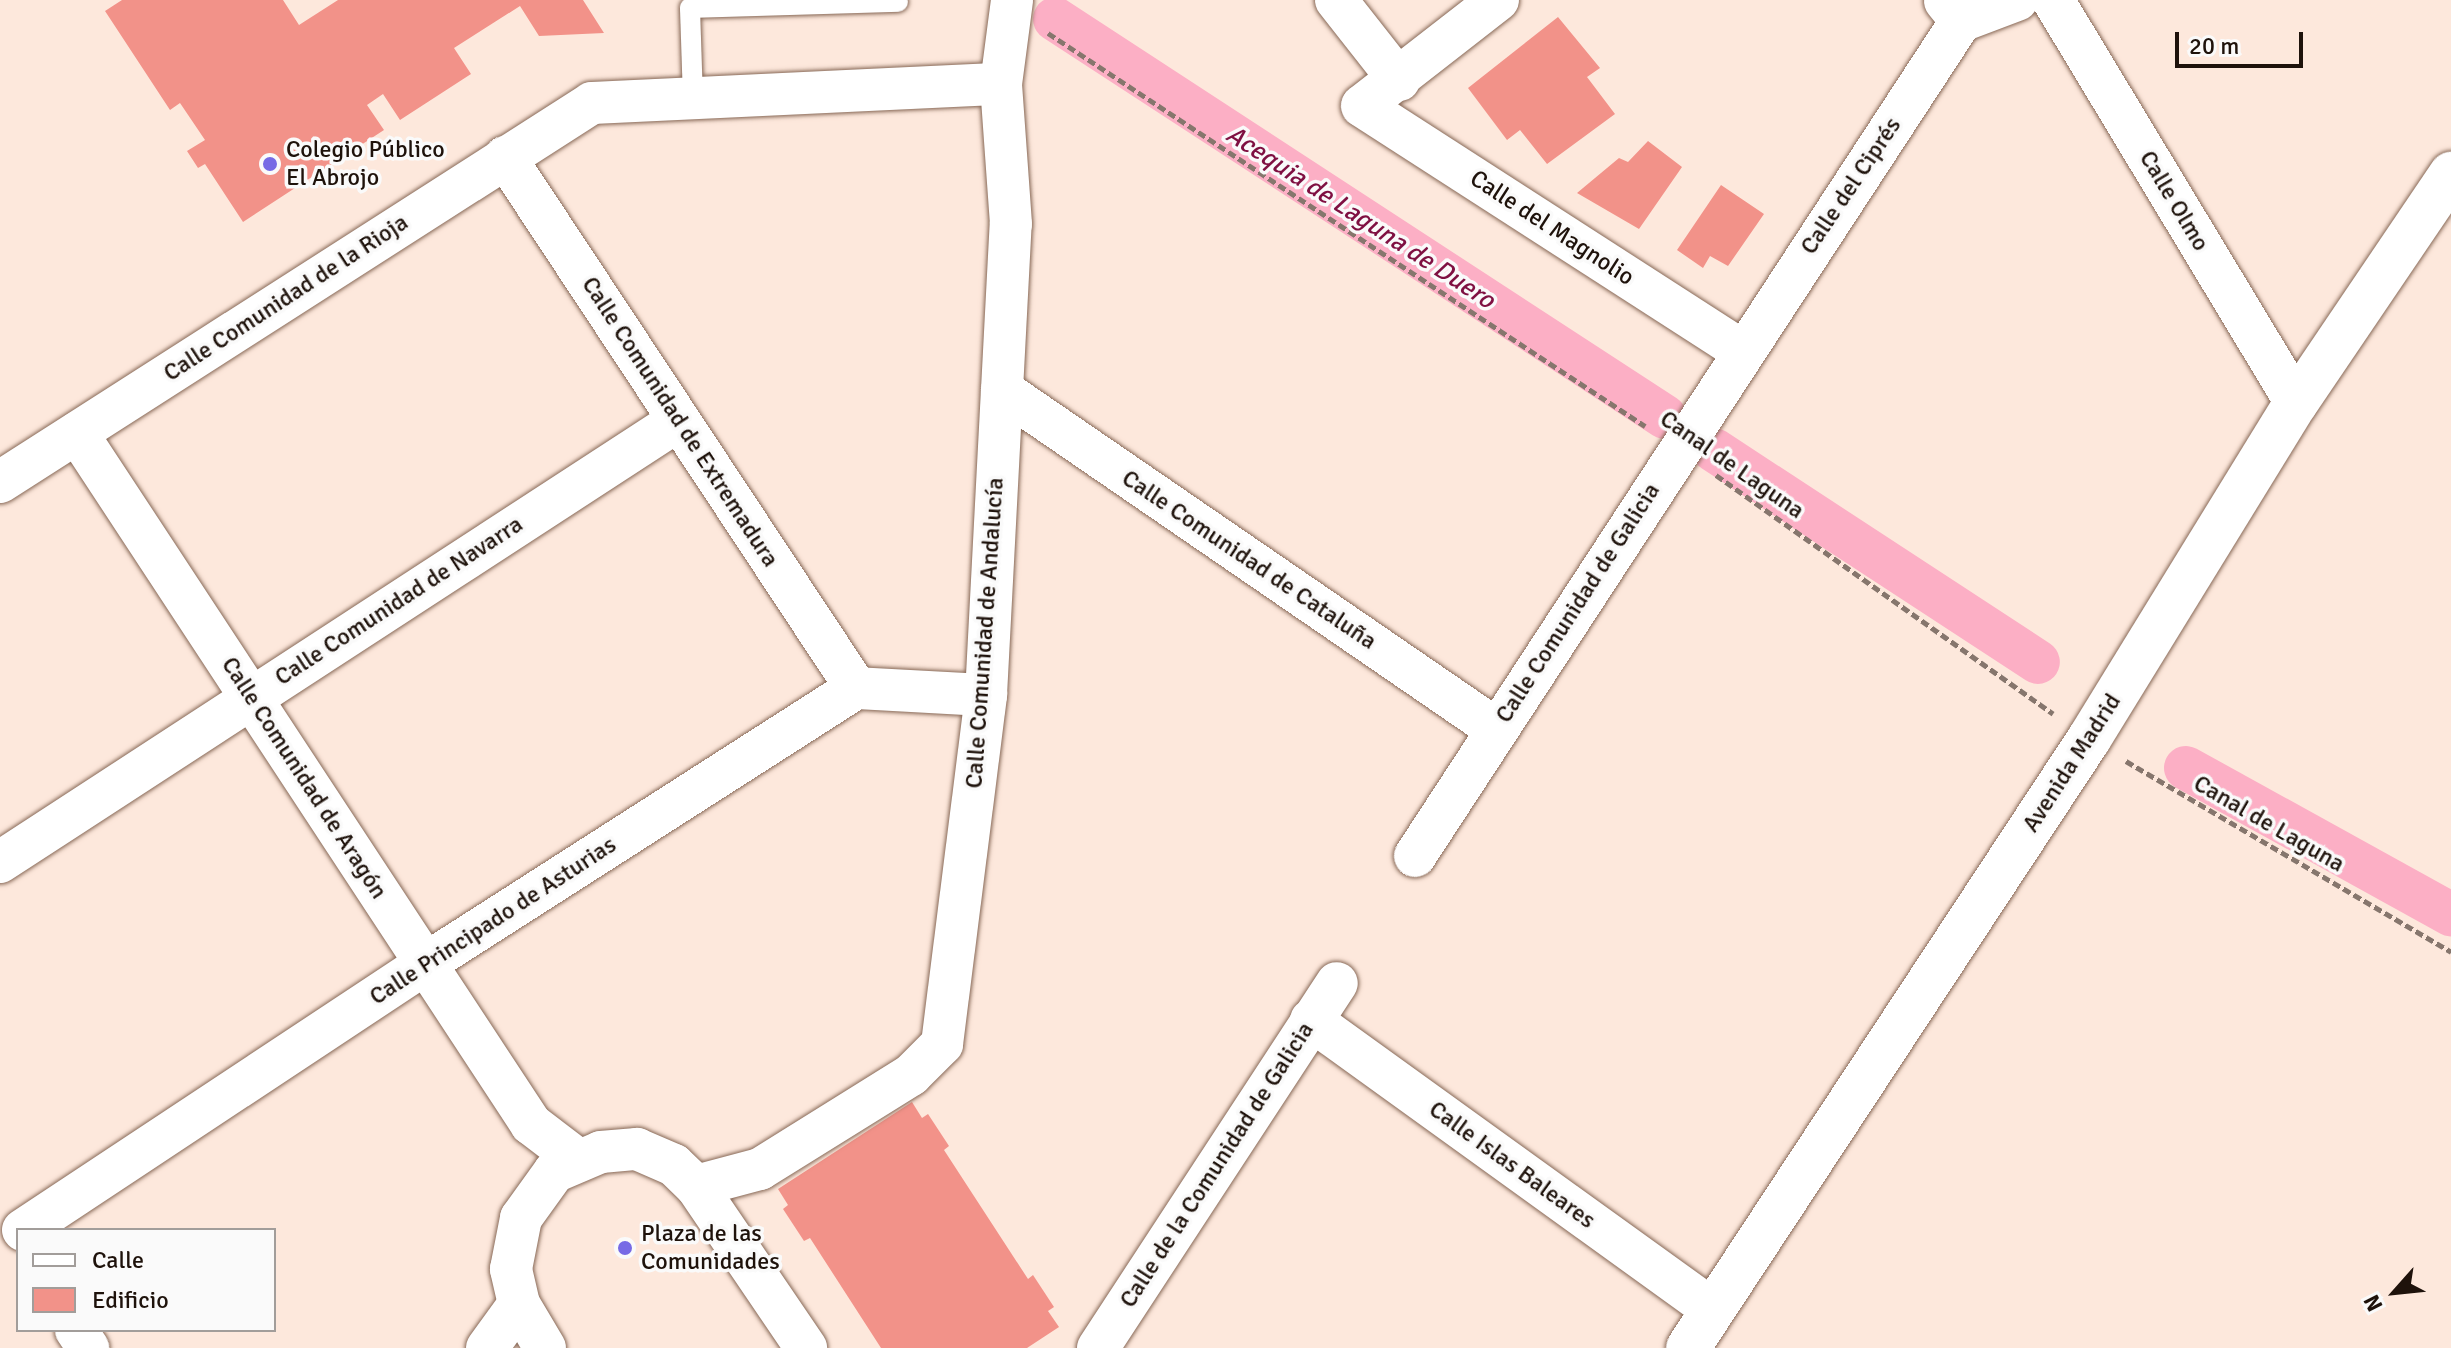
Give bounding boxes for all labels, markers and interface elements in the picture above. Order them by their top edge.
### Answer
scale bar [2179,16,2307,66]
text: 20 m [2189,31,2239,61]
street label: Calle del Ciprés [1795,112,1907,260]
water label: Acequia de Laguna de Duero [1220,119,1500,317]
place label: Colegio Público El Abrojo [286,136,445,192]
street label: Calle Olmo [2133,146,2215,256]
marker: Colegio Público El Abrojo [261,155,279,173]
street label: Calle del Magnolio [1464,164,1640,292]
street label: Calle Comunidad de la Rioja [158,208,414,388]
street label: Calle Comunidad de Extremadura [575,272,785,572]
street label: Canal de Laguna [1654,405,1810,525]
street label: Calle Comunidad de Cataluña [1116,464,1382,656]
street label: Calle Comunidad de Andalucía [960,477,1010,789]
street label: Calle Comunidad de Galicia [1490,478,1666,728]
street label: Calle Comunidad de Navarra [270,510,528,692]
street label: Calle Comunidad de Aragón [215,652,393,904]
street label: Avenida Madrid [2017,688,2127,838]
street label: Canal de Laguna [2188,769,2350,879]
street label: Calle Principado de Asturias [364,831,622,1011]
street label: Calle de la Comunidad de Galicia [1114,1017,1320,1313]
street label: Calle Islas Baleares [1423,1095,1601,1235]
place label: Plaza de las Comunidades [641,1220,780,1276]
legend [16,1228,276,1332]
marker: Plaza de las Comunidades [616,1239,634,1257]
text: Calle [92,1245,144,1275]
north arrow [2355,1252,2435,1332]
text: Edificio [92,1285,169,1315]
text: N [2358,1290,2389,1316]

